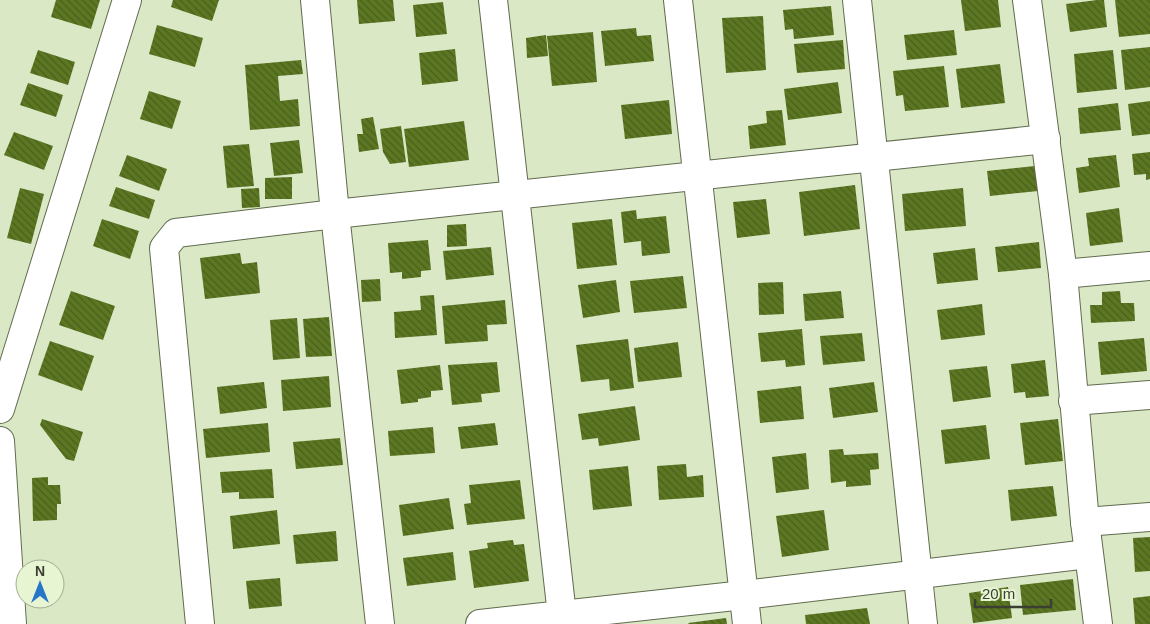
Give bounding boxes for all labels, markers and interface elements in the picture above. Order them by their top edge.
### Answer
north arrow [15,559,65,609]
text: N [35,563,45,579]
scale bar [975,576,1051,608]
text: 20 m [982,585,1015,602]

